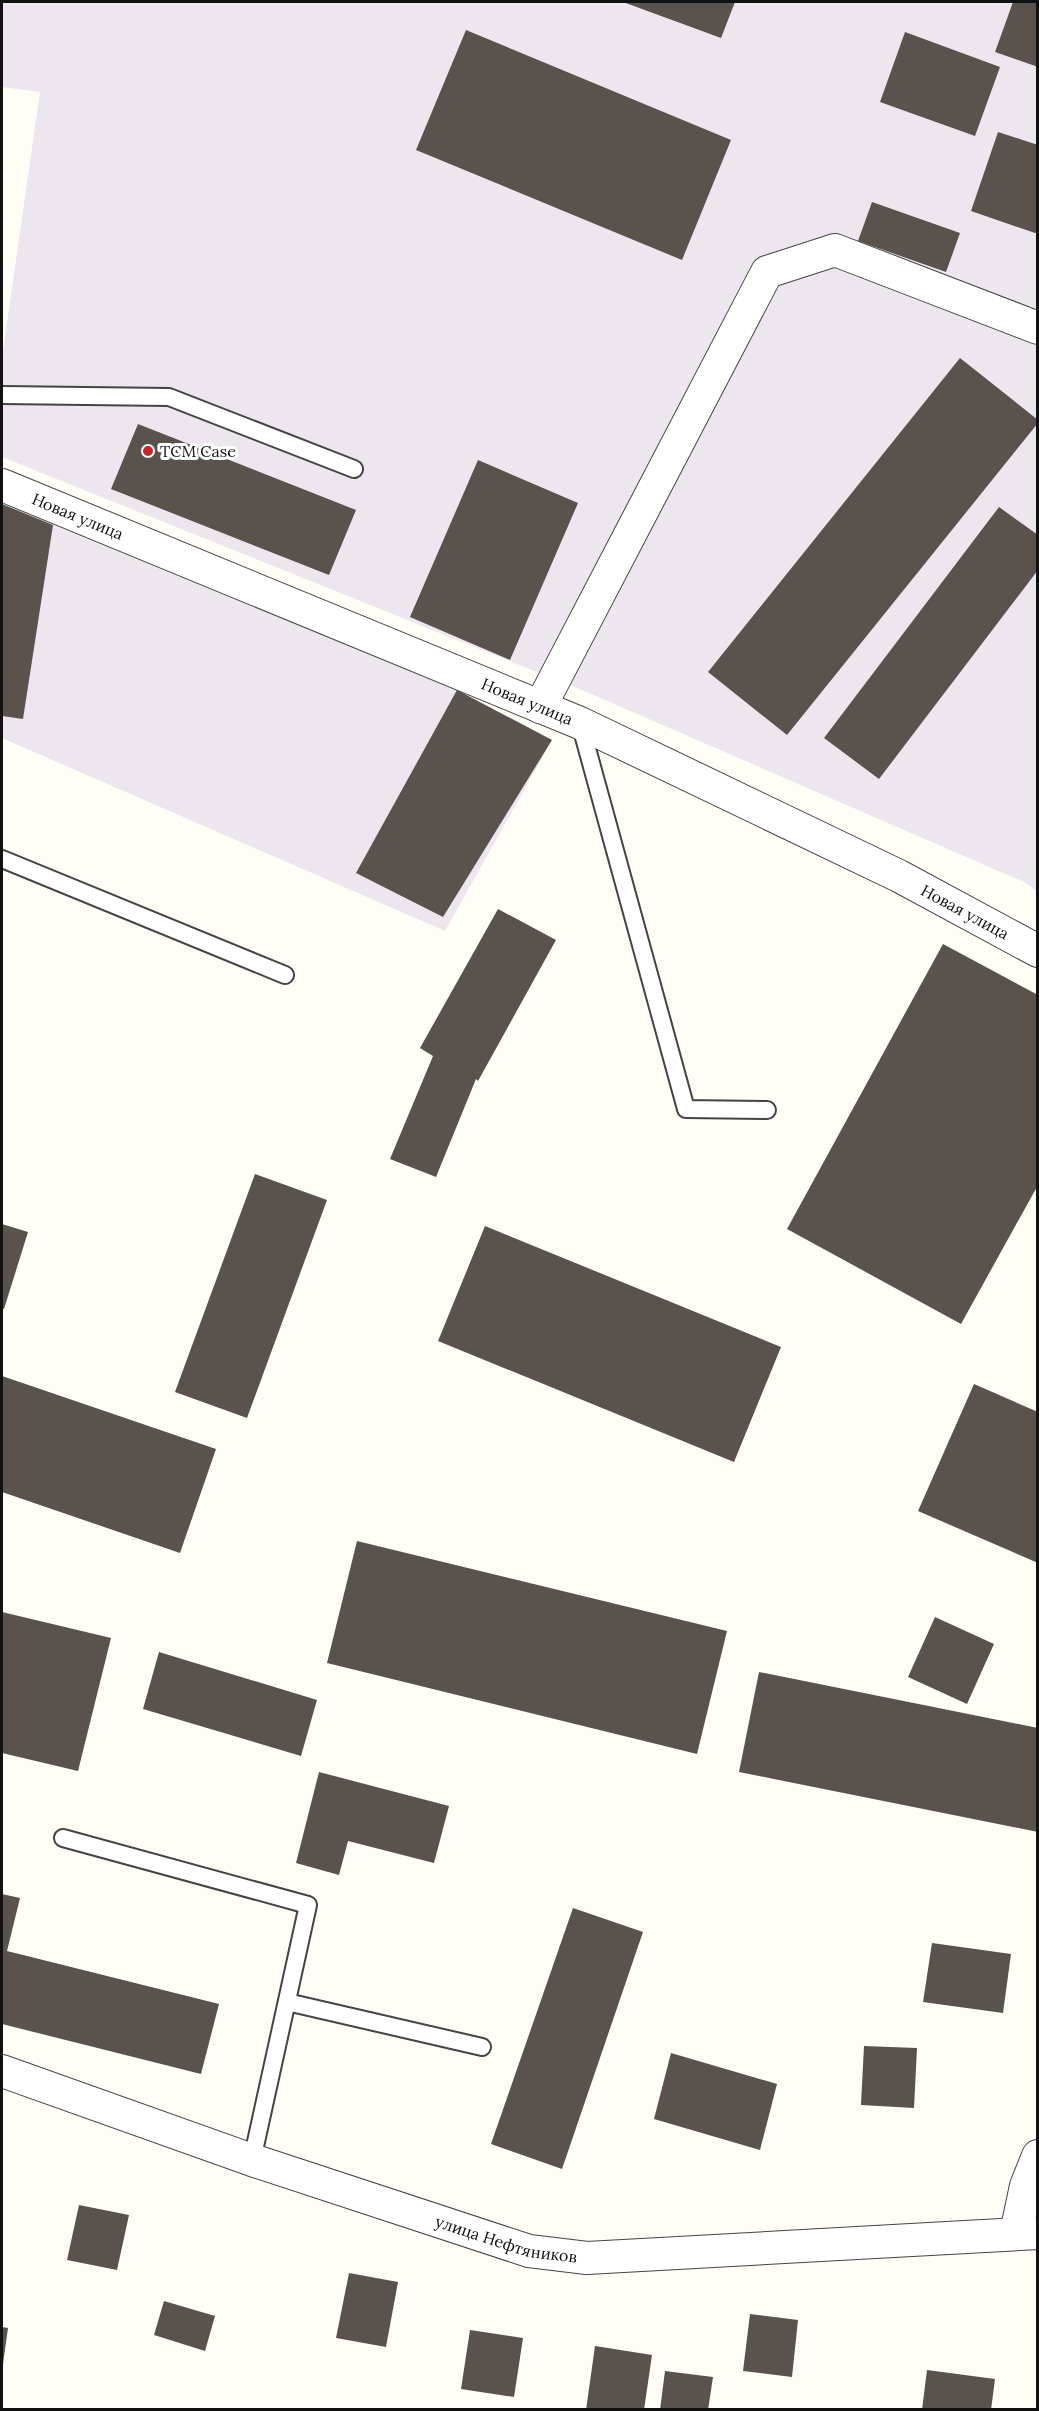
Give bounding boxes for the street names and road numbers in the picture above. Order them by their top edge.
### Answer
street label: Новая улица [29,488,127,544]
street label: Новая улица [479,674,576,729]
street label: Новая улица [918,880,1013,944]
street label: улица Нефтяников [433,2211,578,2267]

